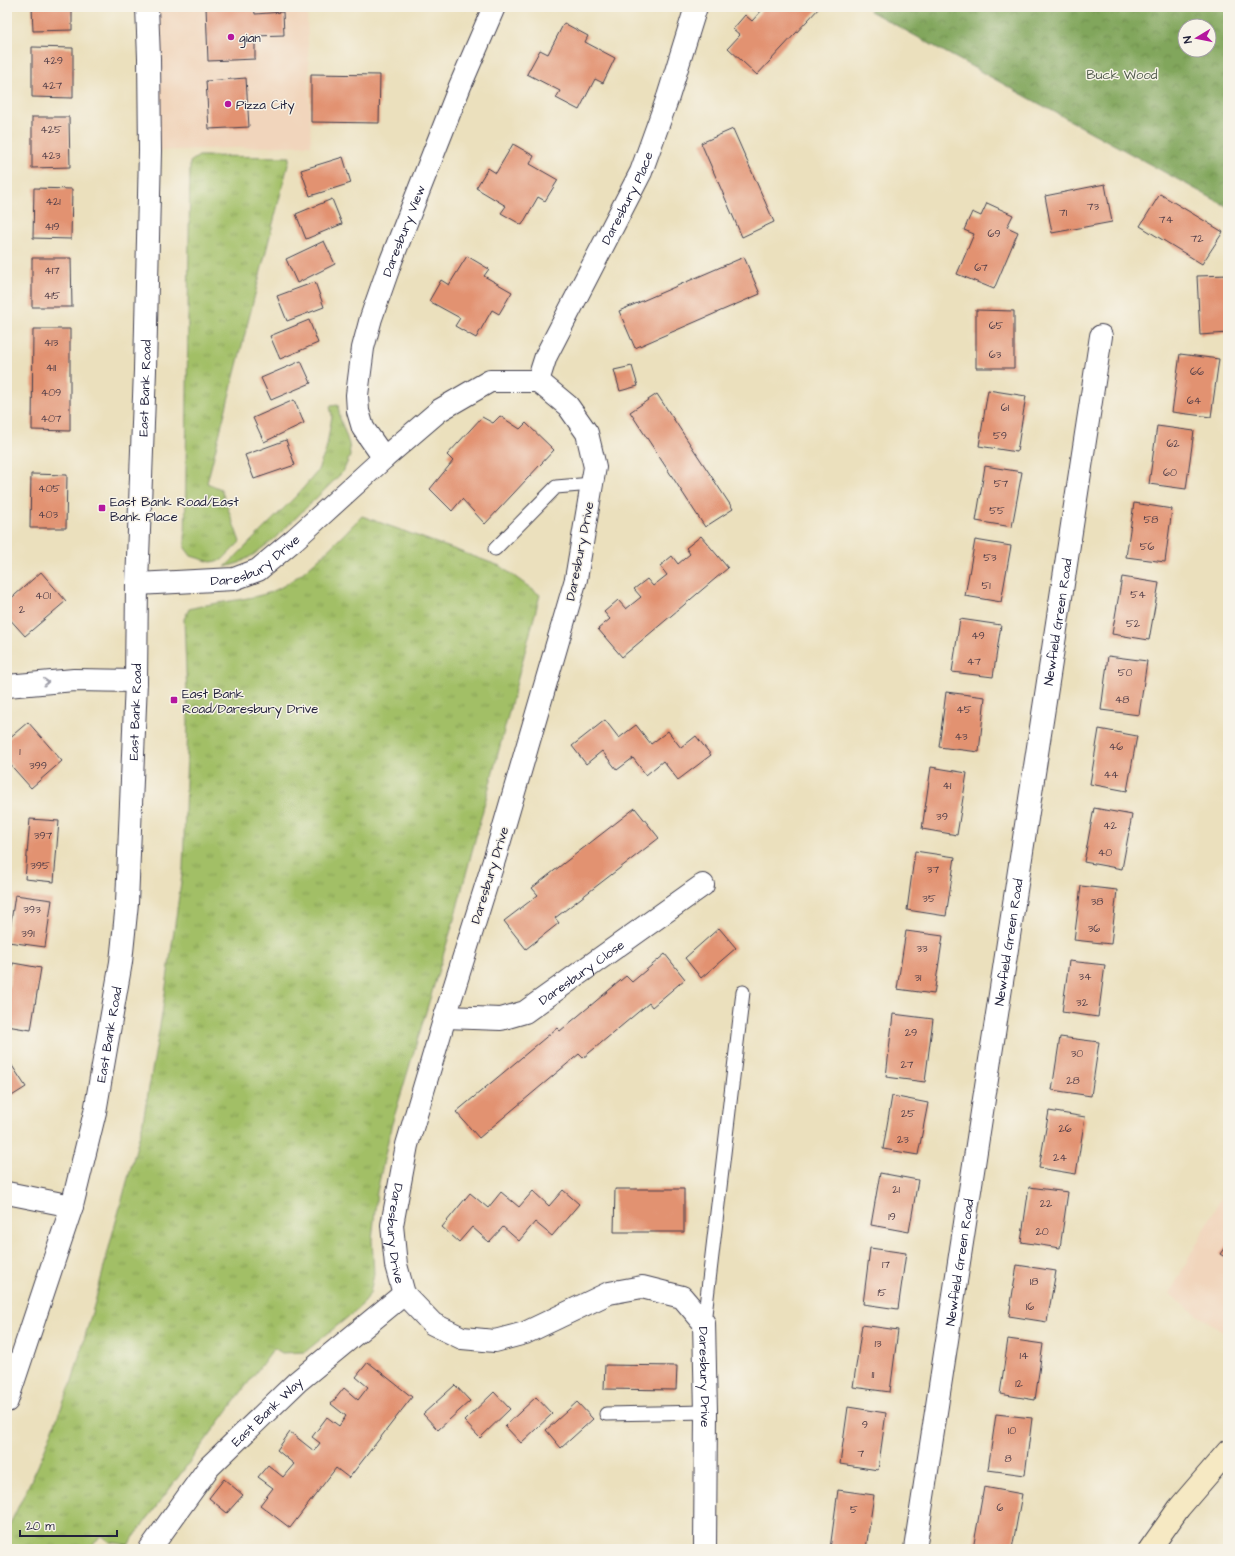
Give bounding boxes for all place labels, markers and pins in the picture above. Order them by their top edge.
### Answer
place label: gian [239,29,261,48]
marker: gian [226,32,236,42]
place label: Pizza City [236,96,295,115]
marker: Pizza City [223,99,233,109]
place label: East Bank Road/East Bank Place [110,493,239,526]
marker: East Bank Road/East Bank Place [97,503,107,513]
place label: East Bank Road/Daresbury Drive [182,685,318,719]
marker: East Bank Road/Daresbury Drive [169,695,179,705]

